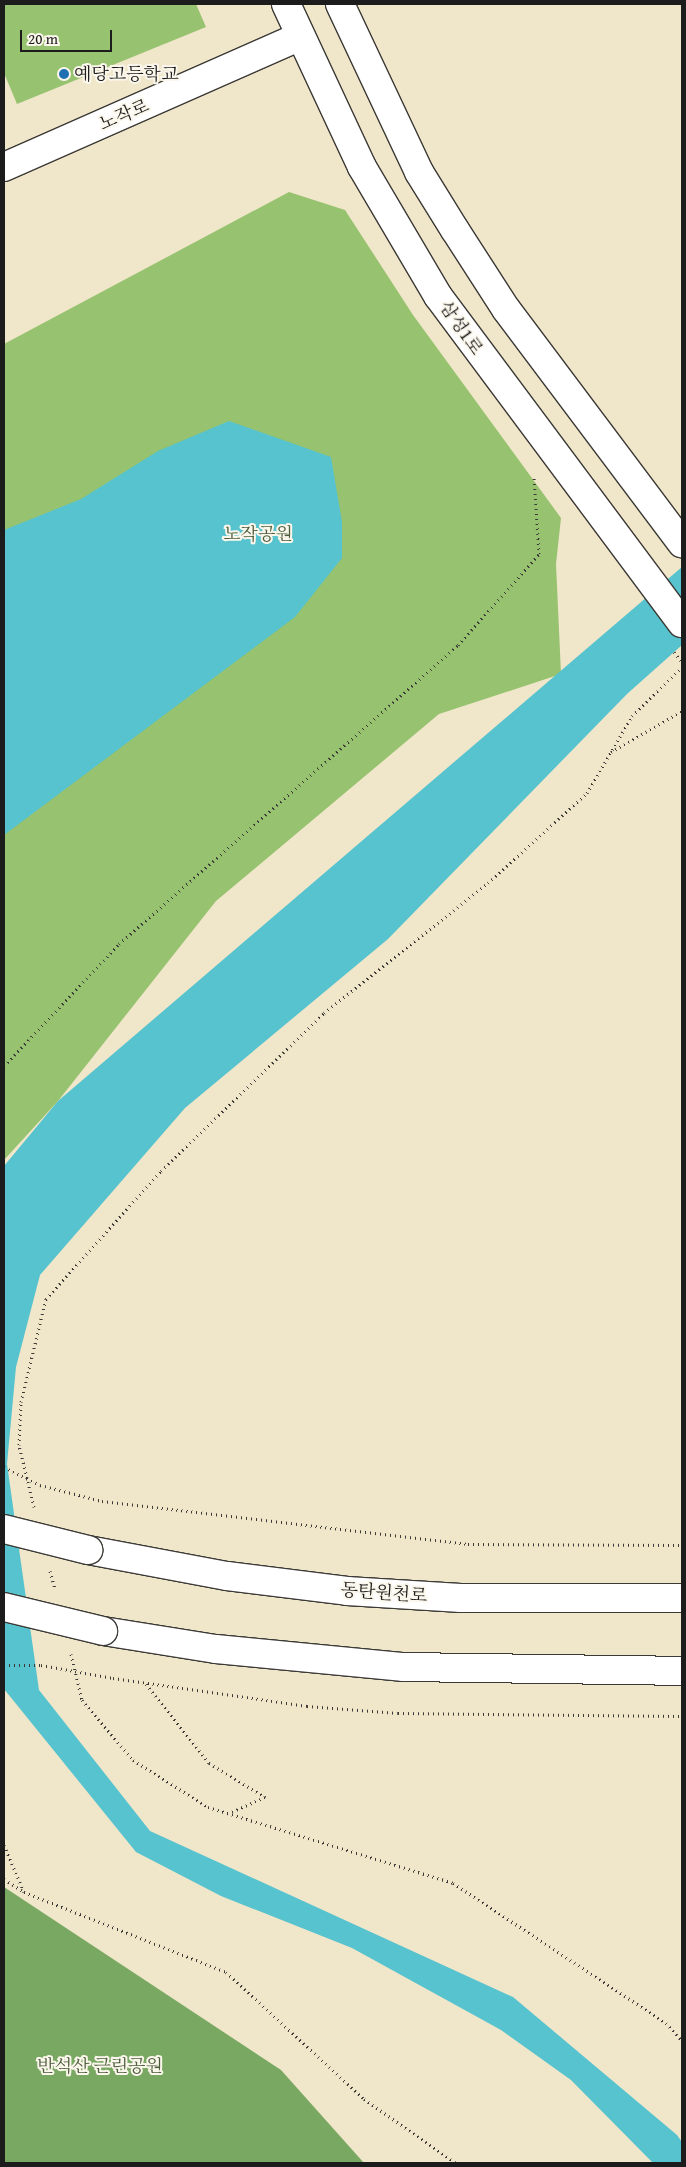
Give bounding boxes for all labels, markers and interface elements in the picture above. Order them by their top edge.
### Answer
scale bar [22,20,115,52]
text: 20 m [28,28,58,49]
place label: 예당고등학교 [74,63,178,85]
marker: 예당고등학교 [58,68,70,80]
street label: 노작로 [96,95,152,135]
street label: 삼성1로 [435,297,487,359]
park label: 노작공원 [223,523,293,545]
street label: 동탄원천로 [340,1579,428,1607]
park label: 반석산 근린공원 [37,2055,163,2077]

